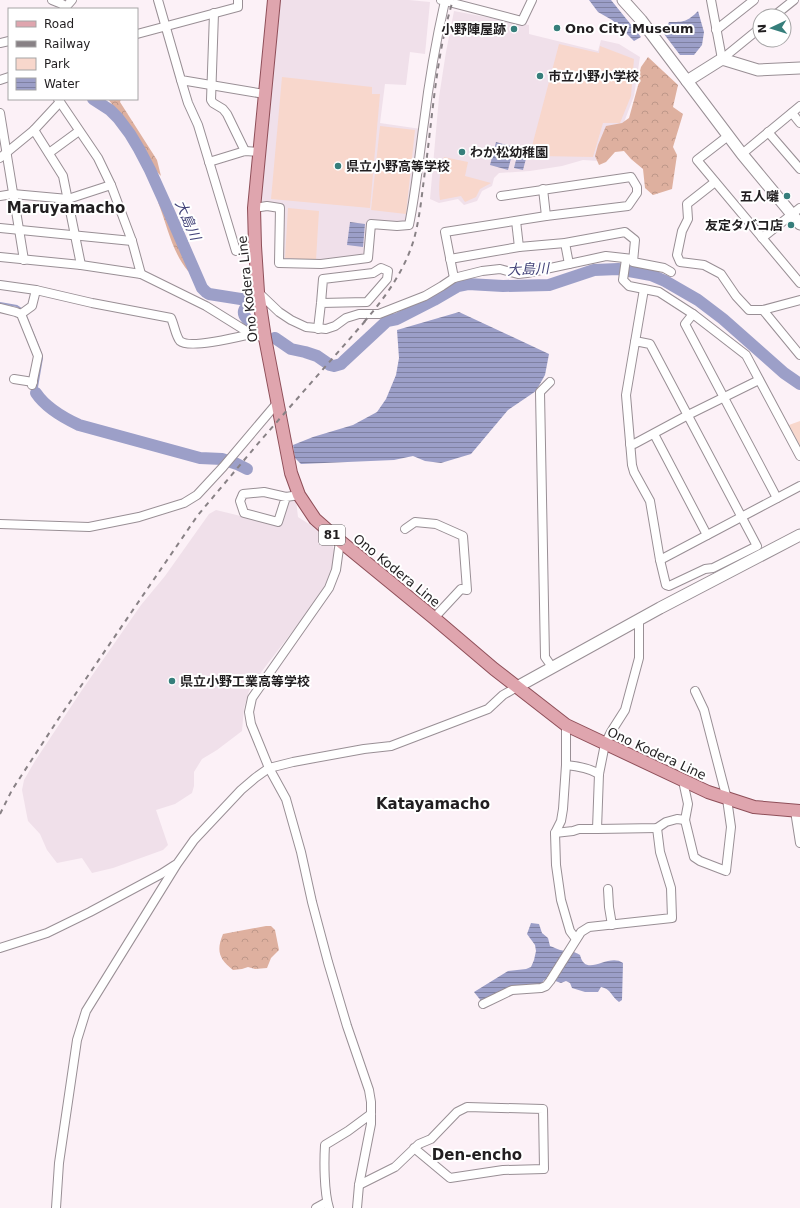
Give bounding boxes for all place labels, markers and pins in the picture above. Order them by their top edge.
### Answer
place label: Ono City Museum [565,21,694,36]
place label: 小野陣屋跡 [441,22,506,37]
marker: Ono City Museum [552,23,562,33]
marker: 小野陣屋跡 [509,24,519,34]
place label: 市立小野小学校 [548,69,639,84]
marker: 市立小野小学校 [535,71,545,81]
place label: わか松幼稚園 [470,145,548,160]
marker: わか松幼稚園 [457,147,467,157]
place label: 県立小野高等学校 [346,159,450,174]
marker: 県立小野高等学校 [333,161,343,171]
place label: 五人囃 [740,189,779,204]
marker: 五人囃 [782,191,792,201]
place label: 友定タバコ店 [705,218,783,233]
marker: 友定タバコ店 [786,220,796,230]
place label: 県立小野工業高等学校 [180,674,310,689]
marker: 県立小野工業高等学校 [167,676,177,686]

